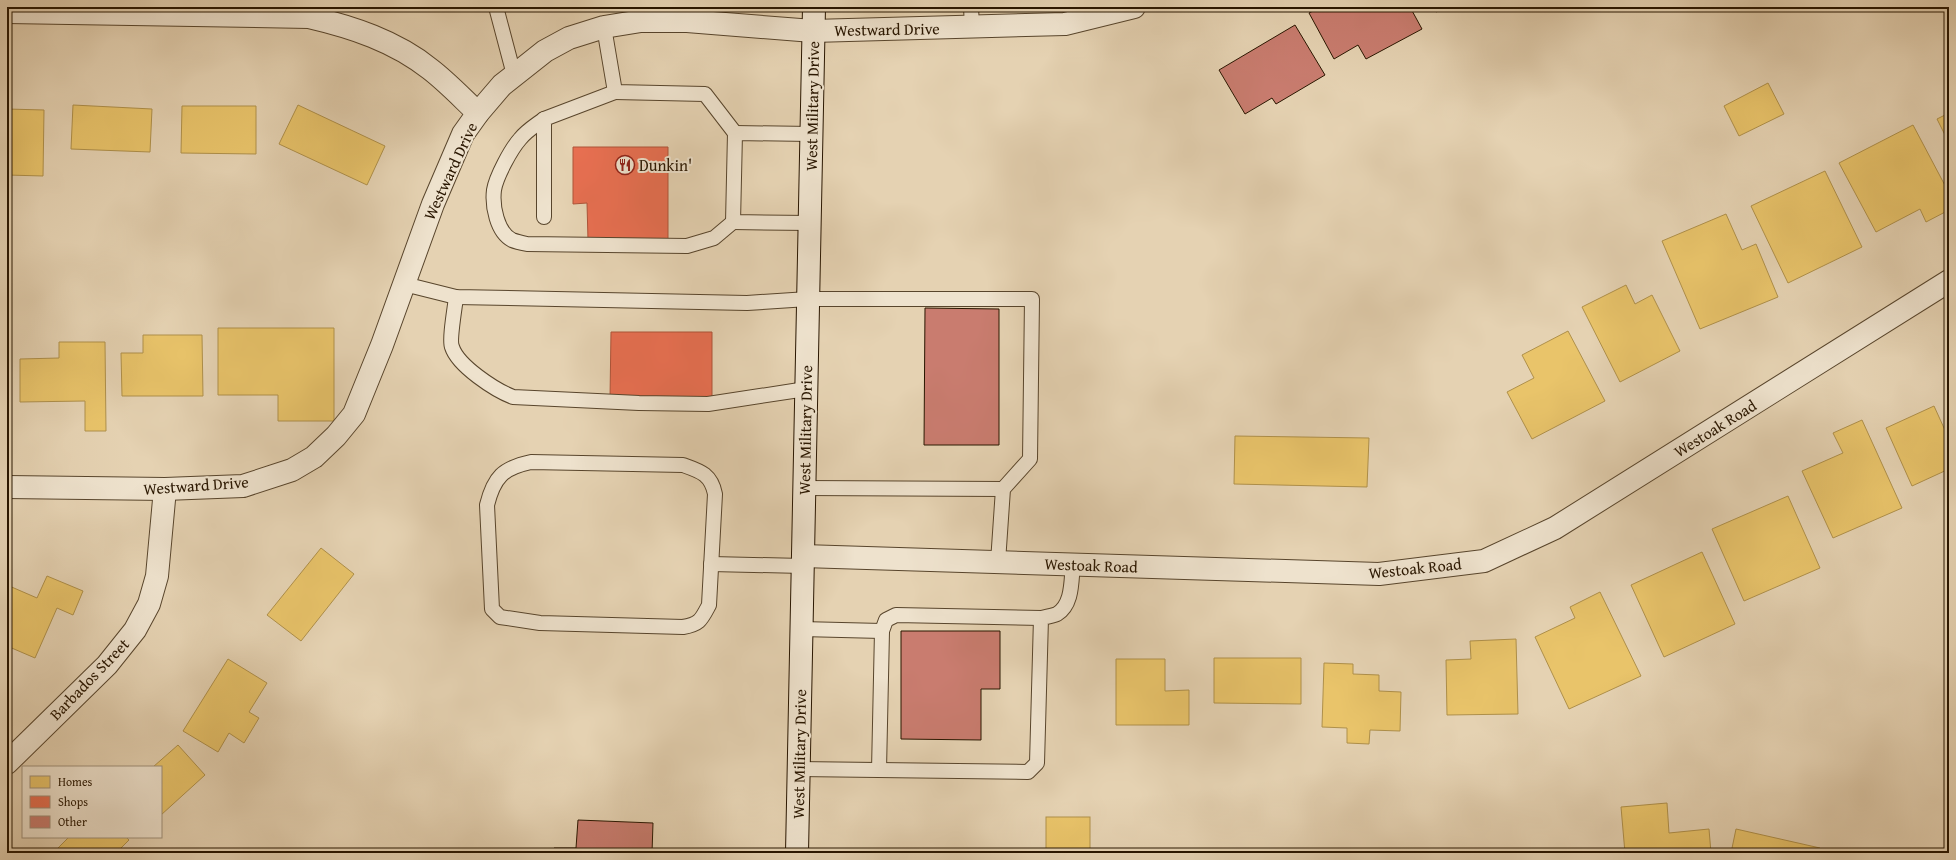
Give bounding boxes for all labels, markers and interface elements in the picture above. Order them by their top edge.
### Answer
street label: Westward Drive [834,16,940,42]
street label: West Military Drive [799,41,825,171]
street label: Westward Drive [417,118,483,224]
place label: Dunkin' [639,153,692,177]
restaurant icon: Dunkin' [614,154,636,176]
street label: West Military Drive [792,365,818,495]
street label: Westoak Road [1669,393,1761,463]
street label: Westward Drive [143,469,249,501]
street label: Westoak Road [1044,551,1139,579]
street label: Westoak Road [1367,551,1463,585]
street label: Barbados Street [44,632,135,726]
street label: West Military Drive [786,689,812,819]
legend [22,766,162,838]
text: Homes [58,773,93,790]
text: Shops [58,793,88,810]
text: Other [58,813,87,830]

